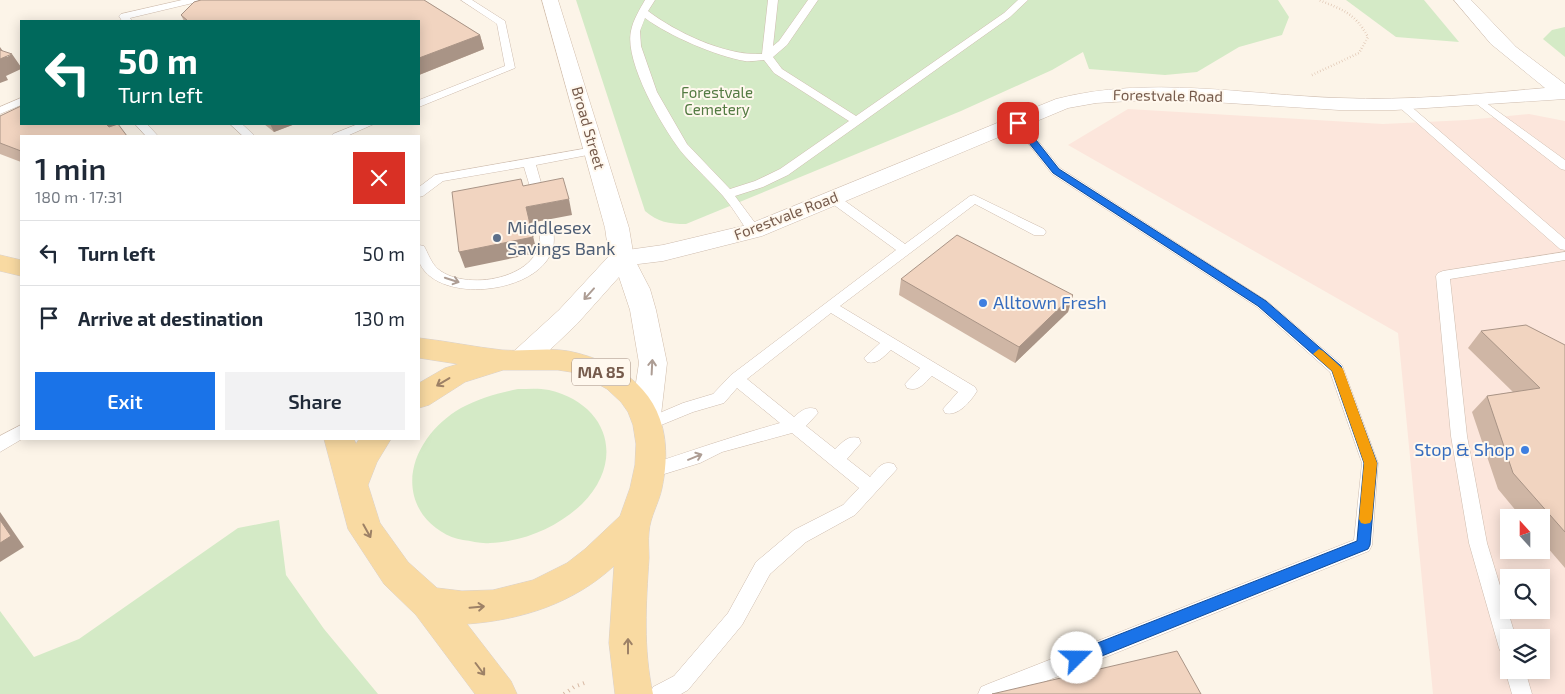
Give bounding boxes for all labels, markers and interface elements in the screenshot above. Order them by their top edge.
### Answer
text: 50 m [118,39,198,81]
icon: left [35,40,100,105]
text: Turn left [118,81,203,107]
park label: Forestvale Cemetery [681,83,753,118]
street label: Broad Street [569,84,609,172]
street label: Forestvale Road [1113,85,1223,105]
pin [997,102,1039,144]
icon: arrive [1004,109,1032,137]
text: 1 min [35,150,106,186]
button: close [353,152,405,204]
text: 180 m · 17:31 [35,187,123,206]
street label: Forestvale Road [731,187,840,243]
place label: Middlesex Savings Bank [507,216,615,259]
marker: Middlesex Savings Bank [491,232,503,244]
icon: left [35,239,63,267]
text: Turn left [78,242,155,265]
text: 50 m [362,242,405,265]
one-way arrow [444,276,460,286]
one-way arrow [583,288,595,301]
place label: Alltown Fresh [993,291,1107,313]
marker: Alltown Fresh [977,297,989,309]
icon: arrive [35,304,63,332]
text: Arrive at destination [78,307,263,330]
text: 130 m [355,307,405,330]
road number: MA 85 [572,358,630,386]
one-way arrow [647,359,656,375]
button: Exit [35,372,215,430]
button: Share [225,372,405,430]
one-way arrow [437,377,451,387]
place label: Stop & Shop [1414,438,1515,460]
marker: Stop & Shop [1519,444,1531,456]
one-way arrow [687,452,702,461]
north arrow [1500,509,1550,559]
map controls [1500,509,1550,679]
one-way arrow [363,523,372,538]
button: search [1500,569,1550,619]
one-way arrow [469,602,485,612]
button: layers [1500,629,1550,679]
position arrow [1050,631,1102,683]
one-way arrow [623,638,633,654]
one-way arrow [475,662,485,676]

